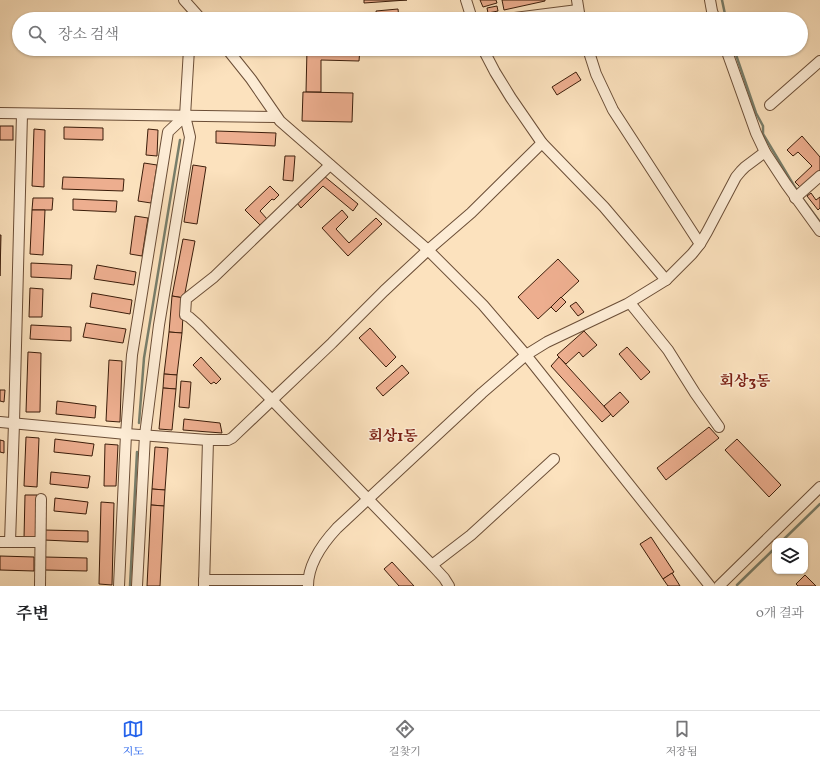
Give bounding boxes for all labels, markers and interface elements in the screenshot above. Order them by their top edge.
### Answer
search box [12,12,808,56]
icon: search [26,23,48,45]
text: 장소 검색 [58,25,119,46]
district label: 회상3동 [719,372,771,393]
district label: 회상1동 [368,427,418,448]
map controls [772,538,808,574]
button: layers [772,538,808,574]
text: 주변 [16,603,49,626]
text: 0개 결과 [756,605,804,623]
tab: 지도 [122,718,144,760]
tab: 길찾기 [389,718,421,760]
tab: 저장됨 [666,718,698,760]

